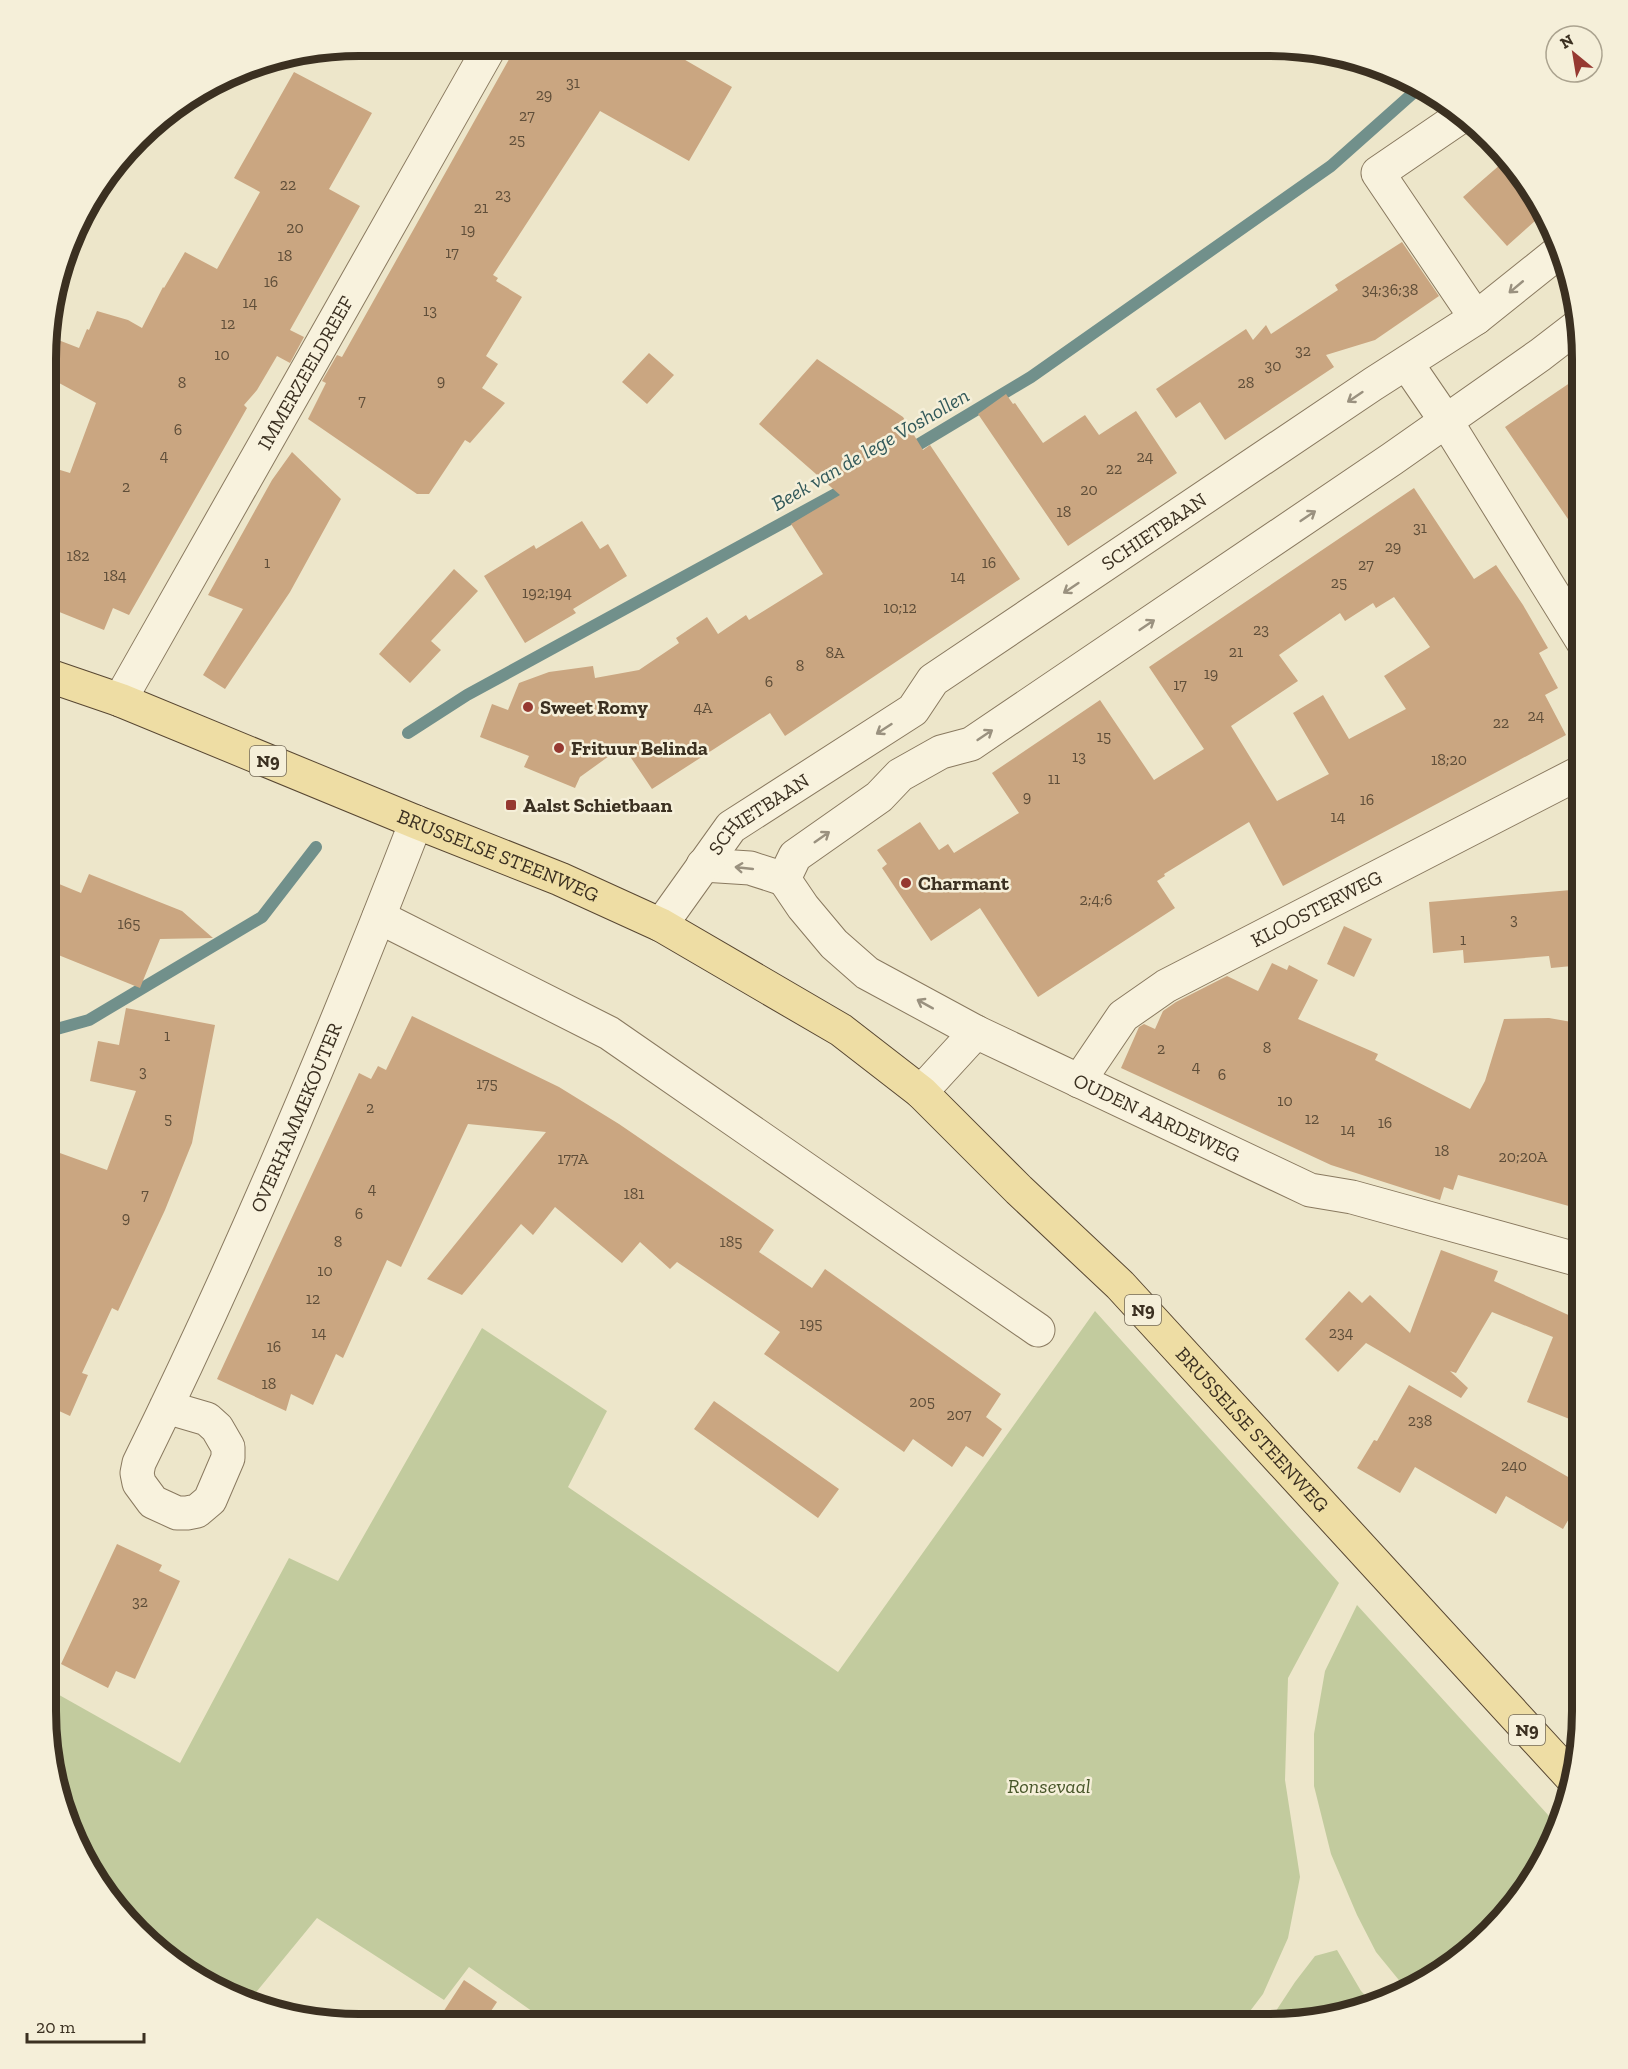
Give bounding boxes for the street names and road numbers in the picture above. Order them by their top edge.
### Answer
street label: IMMERZEELDREEF [252,292,358,454]
street label: SCHIETBAAN [1097,487,1211,575]
road number: N9 [250,746,286,776]
street label: SCHIETBAAN [703,768,814,859]
street label: BRUSSELSE STEENWEG [394,804,603,907]
street label: KLOOSTERWEG [1247,865,1386,952]
street label: OVERHAMMEKOUTER [245,1019,347,1216]
street label: OUDEN AARDEWEG [1070,1068,1244,1167]
road number: N9 [1125,1295,1161,1325]
street label: BRUSSELSE STEENWEG [1171,1342,1334,1517]
road number: N9 [1509,1715,1545,1745]

